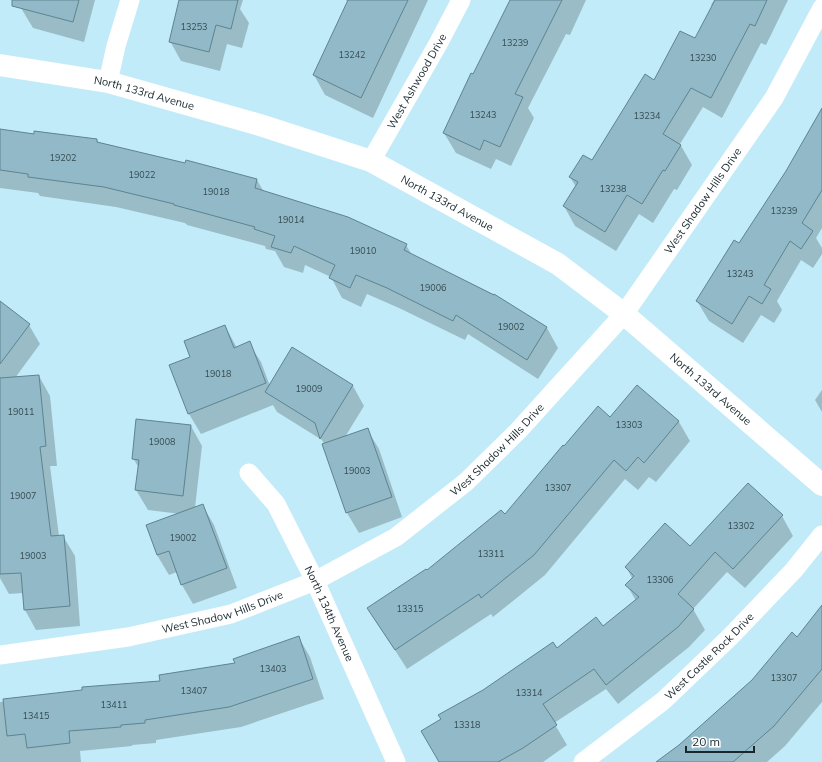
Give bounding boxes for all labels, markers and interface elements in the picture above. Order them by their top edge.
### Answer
house number: 13253 [180,21,208,32]
street label: West Ashwood Drive [384,31,449,131]
house number: 13239 [501,37,529,48]
house number: 13242 [338,49,366,60]
house number: 13230 [689,52,717,63]
street label: North 133rd Avenue [93,73,196,113]
house number: 13243 [469,109,497,120]
house number: 13234 [633,110,661,121]
street label: West Shadow Hills Drive [661,145,744,256]
house number: 19202 [49,152,77,163]
house number: 19022 [128,169,156,180]
street label: North 133rd Avenue [398,172,496,234]
house number: 13238 [599,183,627,194]
house number: 19018 [202,186,230,197]
house number: 13239 [770,205,798,216]
house number: 19014 [277,214,305,225]
house number: 19010 [349,245,377,256]
house number: 13243 [726,268,754,279]
house number: 19006 [419,282,447,293]
house number: 19002 [497,321,525,332]
street label: North 133rd Avenue [667,350,755,428]
house number: 19018 [204,368,232,379]
house number: 19009 [295,383,323,394]
street label: West Shadow Hills Drive [447,400,547,499]
house number: 19011 [7,406,35,417]
house number: 13303 [615,419,643,430]
house number: 19008 [148,436,176,447]
house number: 19003 [343,465,371,476]
house number: 13307 [544,482,572,493]
house number: 19007 [9,490,37,501]
house number: 13302 [727,520,755,531]
house number: 19002 [169,532,197,543]
house number: 13311 [477,548,505,559]
house number: 19003 [19,550,47,561]
street label: North 134th Avenue [301,563,357,664]
house number: 13306 [646,574,674,585]
street label: West Shadow Hills Drive [160,587,285,636]
house number: 13315 [396,603,424,614]
street label: West Castle Rock Drive [662,610,757,703]
house number: 13403 [259,663,287,674]
house number: 13307 [770,672,798,683]
house number: 13407 [180,685,208,696]
house number: 13314 [515,687,543,698]
house number: 13411 [100,699,128,710]
house number: 13415 [22,710,50,721]
house number: 13318 [453,719,481,730]
scale bar [686,728,754,754]
text: 20 m [692,734,720,749]

